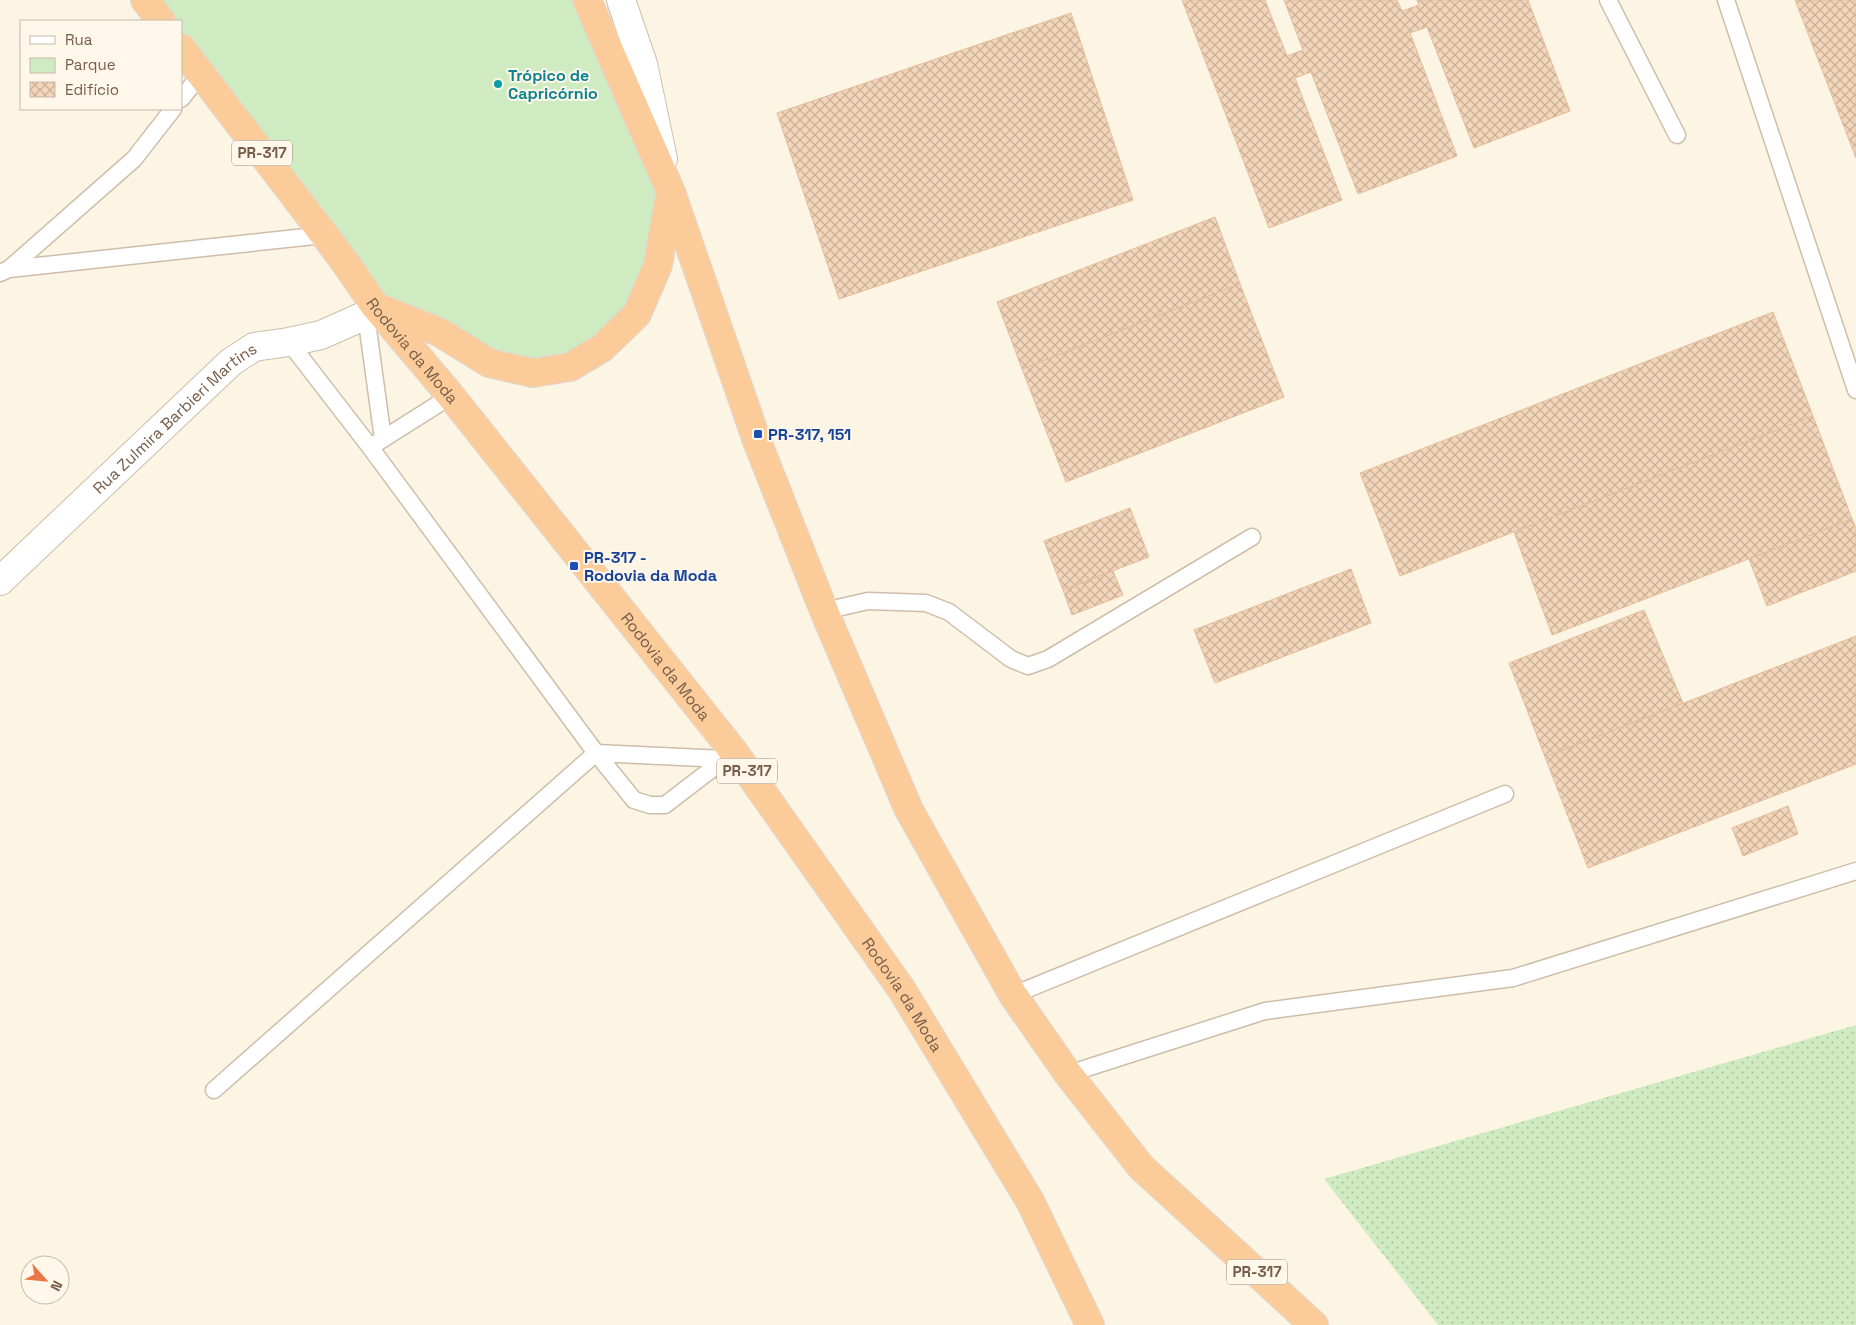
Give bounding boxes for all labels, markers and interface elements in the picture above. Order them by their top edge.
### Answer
legend [20,20,182,110]
text: Rua [65,30,93,49]
text: Parque [65,55,116,74]
place label: Trópico de Capricórnio [508,65,598,104]
marker: Trópico de Capricórnio [492,78,504,90]
text: Edifício [65,80,119,99]
road number: PR-317 [232,140,292,166]
street label: Rodovia da Moda [361,294,463,408]
street label: Rua Zulmira Barbieri Martins [88,338,261,499]
place label: PR-317, 151 [768,424,851,445]
marker: PR-317, 151 [752,428,764,440]
place label: PR-317 - Rodovia da Moda [584,547,717,586]
marker: PR-317 - Rodovia da Moda [568,560,580,572]
street label: Rodovia da Moda [616,608,715,725]
road number: PR-317 [717,758,777,784]
street label: Rodovia da Moda [857,934,947,1056]
north arrow [20,1255,70,1305]
road number: PR-317 [1227,1260,1287,1284]
text: N [46,1278,67,1294]

